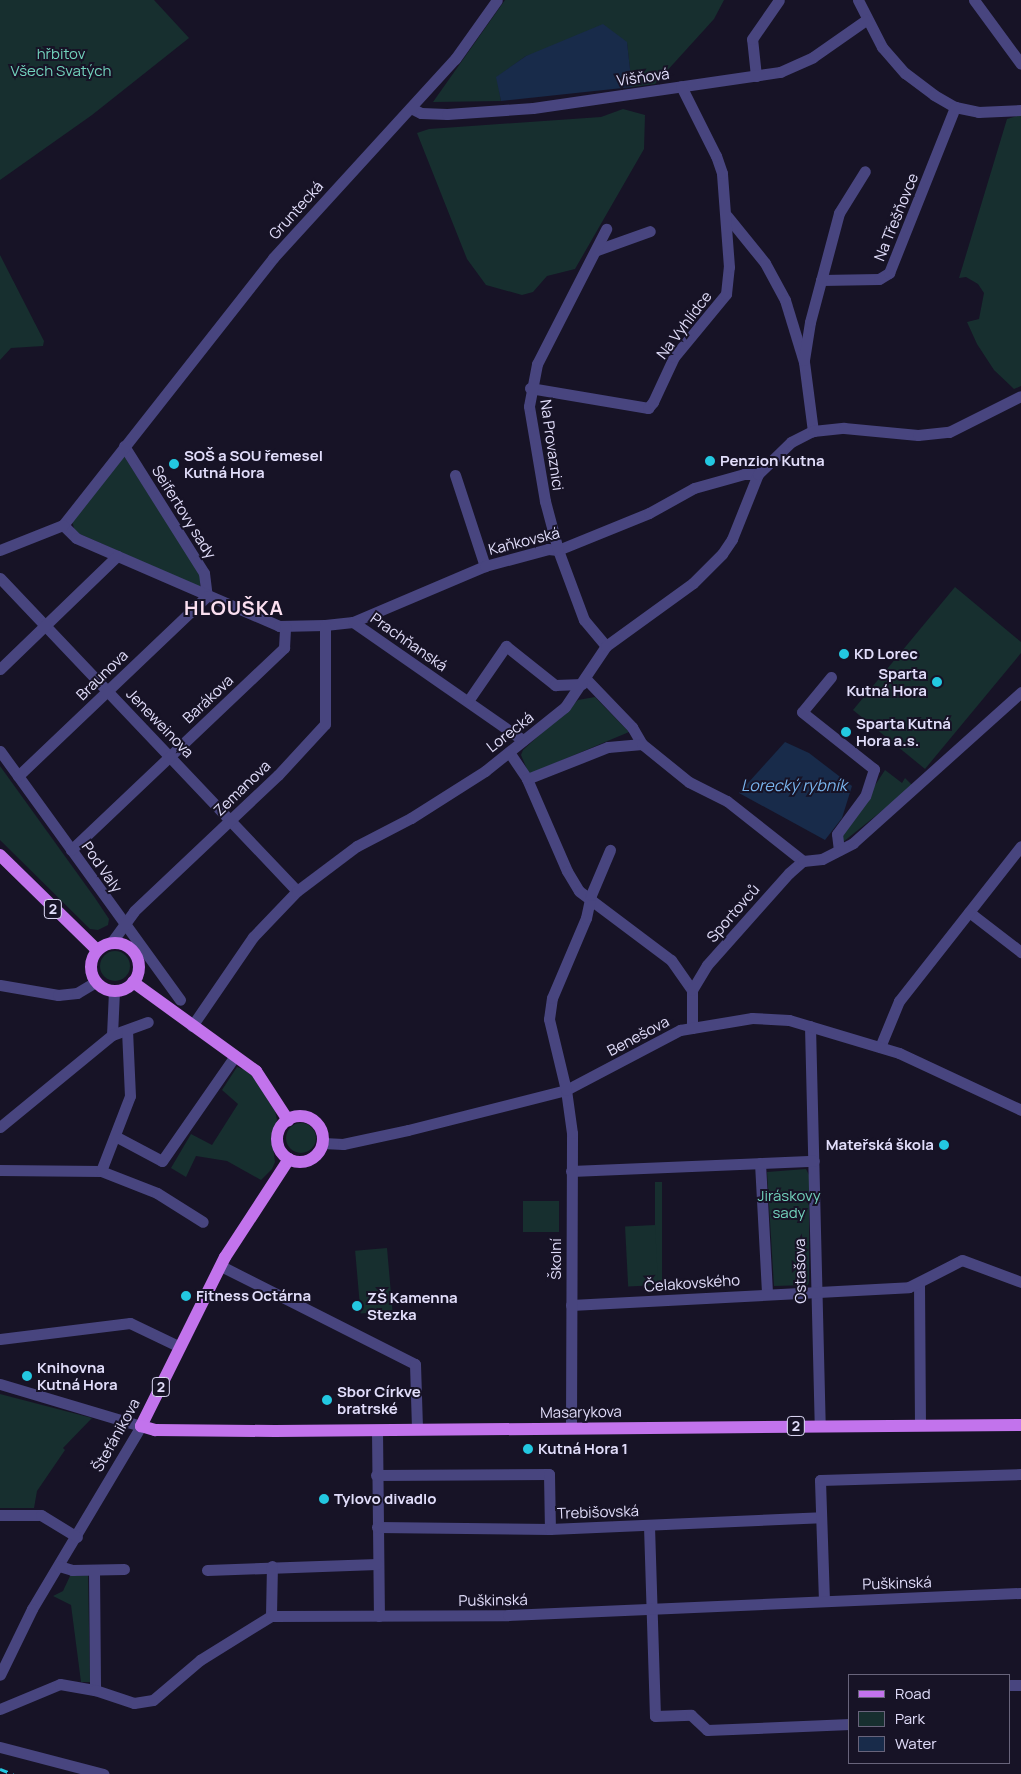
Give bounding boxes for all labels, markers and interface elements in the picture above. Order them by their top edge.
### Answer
park label: hřbitov Všech Svatých [11,44,111,79]
street label: Višňová [615,64,671,90]
street label: Na Třešňovce [870,170,922,264]
street label: Gruntecká [265,177,327,243]
street label: Na Vyhlídce [653,288,715,362]
street label: Na Provaznici [537,398,567,492]
place label: SOŠ a SOU řemesel Kutná Hora [184,446,323,481]
place label: Penzion Kutna [720,452,825,470]
marker: Penzion Kutna [704,455,716,467]
marker: SOŠ a SOU řemesel Kutná Hora [168,458,180,470]
street label: Seifertovy sady [148,462,220,562]
street label: Kaňkovská [486,523,562,559]
district label: HLOUŠKA [183,595,285,619]
street label: Prachňanská [367,609,451,675]
place label: KD Lorec [854,645,918,663]
street label: Braunova [73,646,131,704]
marker: KD Lorec [838,648,850,660]
place label: Sparta Kutná Hora [846,664,927,699]
street label: Barákova [179,671,237,727]
marker: Sparta Kutná Hora [931,676,943,688]
street label: Jeneweinova [123,685,197,761]
street label: Lorecká [483,708,537,756]
place label: Sparta Kutná Hora a.s. [856,714,951,749]
marker: Sparta Kutná Hora a.s. [840,726,852,738]
street label: Zemanova [210,757,274,819]
water label: Lorecký rybník [741,775,847,795]
street label: Pod Valy [78,838,126,896]
street label: Sportovců [703,880,763,946]
road number: 2 [43,898,63,921]
street label: Benešova [604,1012,672,1060]
place label: Mateřská škola [826,1136,934,1154]
marker: Mateřská škola [938,1139,950,1151]
park label: Jiráskovy sady [757,1186,821,1221]
street label: Školní [547,1238,565,1280]
street label: Ostašova [790,1238,810,1304]
street label: Čelakovského [643,1271,741,1295]
place label: Fitness Octárna [196,1287,311,1305]
place label: ZŠ Kamenna Stezka [367,1288,458,1323]
marker: Fitness Octárna [180,1290,192,1302]
marker: ZŠ Kamenna Stezka [351,1300,363,1312]
place label: Knihovna Kutná Hora [37,1358,118,1393]
marker: Knihovna Kutná Hora [21,1370,33,1382]
road number: 2 [151,1375,171,1398]
place label: Sbor Církve bratrské [337,1382,421,1417]
marker: Sbor Církve bratrské [321,1394,333,1406]
street label: Štefánikova [89,1395,143,1475]
street label: Masarykova [540,1402,622,1422]
road number: 2 [786,1414,806,1438]
place label: Kutná Hora 1 [538,1440,628,1458]
marker: Kutná Hora 1 [522,1443,534,1455]
place label: Tylovo divadlo [334,1490,437,1508]
marker: Tylovo divadlo [318,1493,330,1505]
street label: Trebišovská [557,1502,639,1522]
street label: Puškinská [862,1573,932,1593]
street label: Puškinská [458,1590,528,1610]
legend [848,1674,1011,1764]
text: Road [895,1683,931,1704]
text: Park [895,1708,925,1729]
text: Water [895,1733,937,1754]

